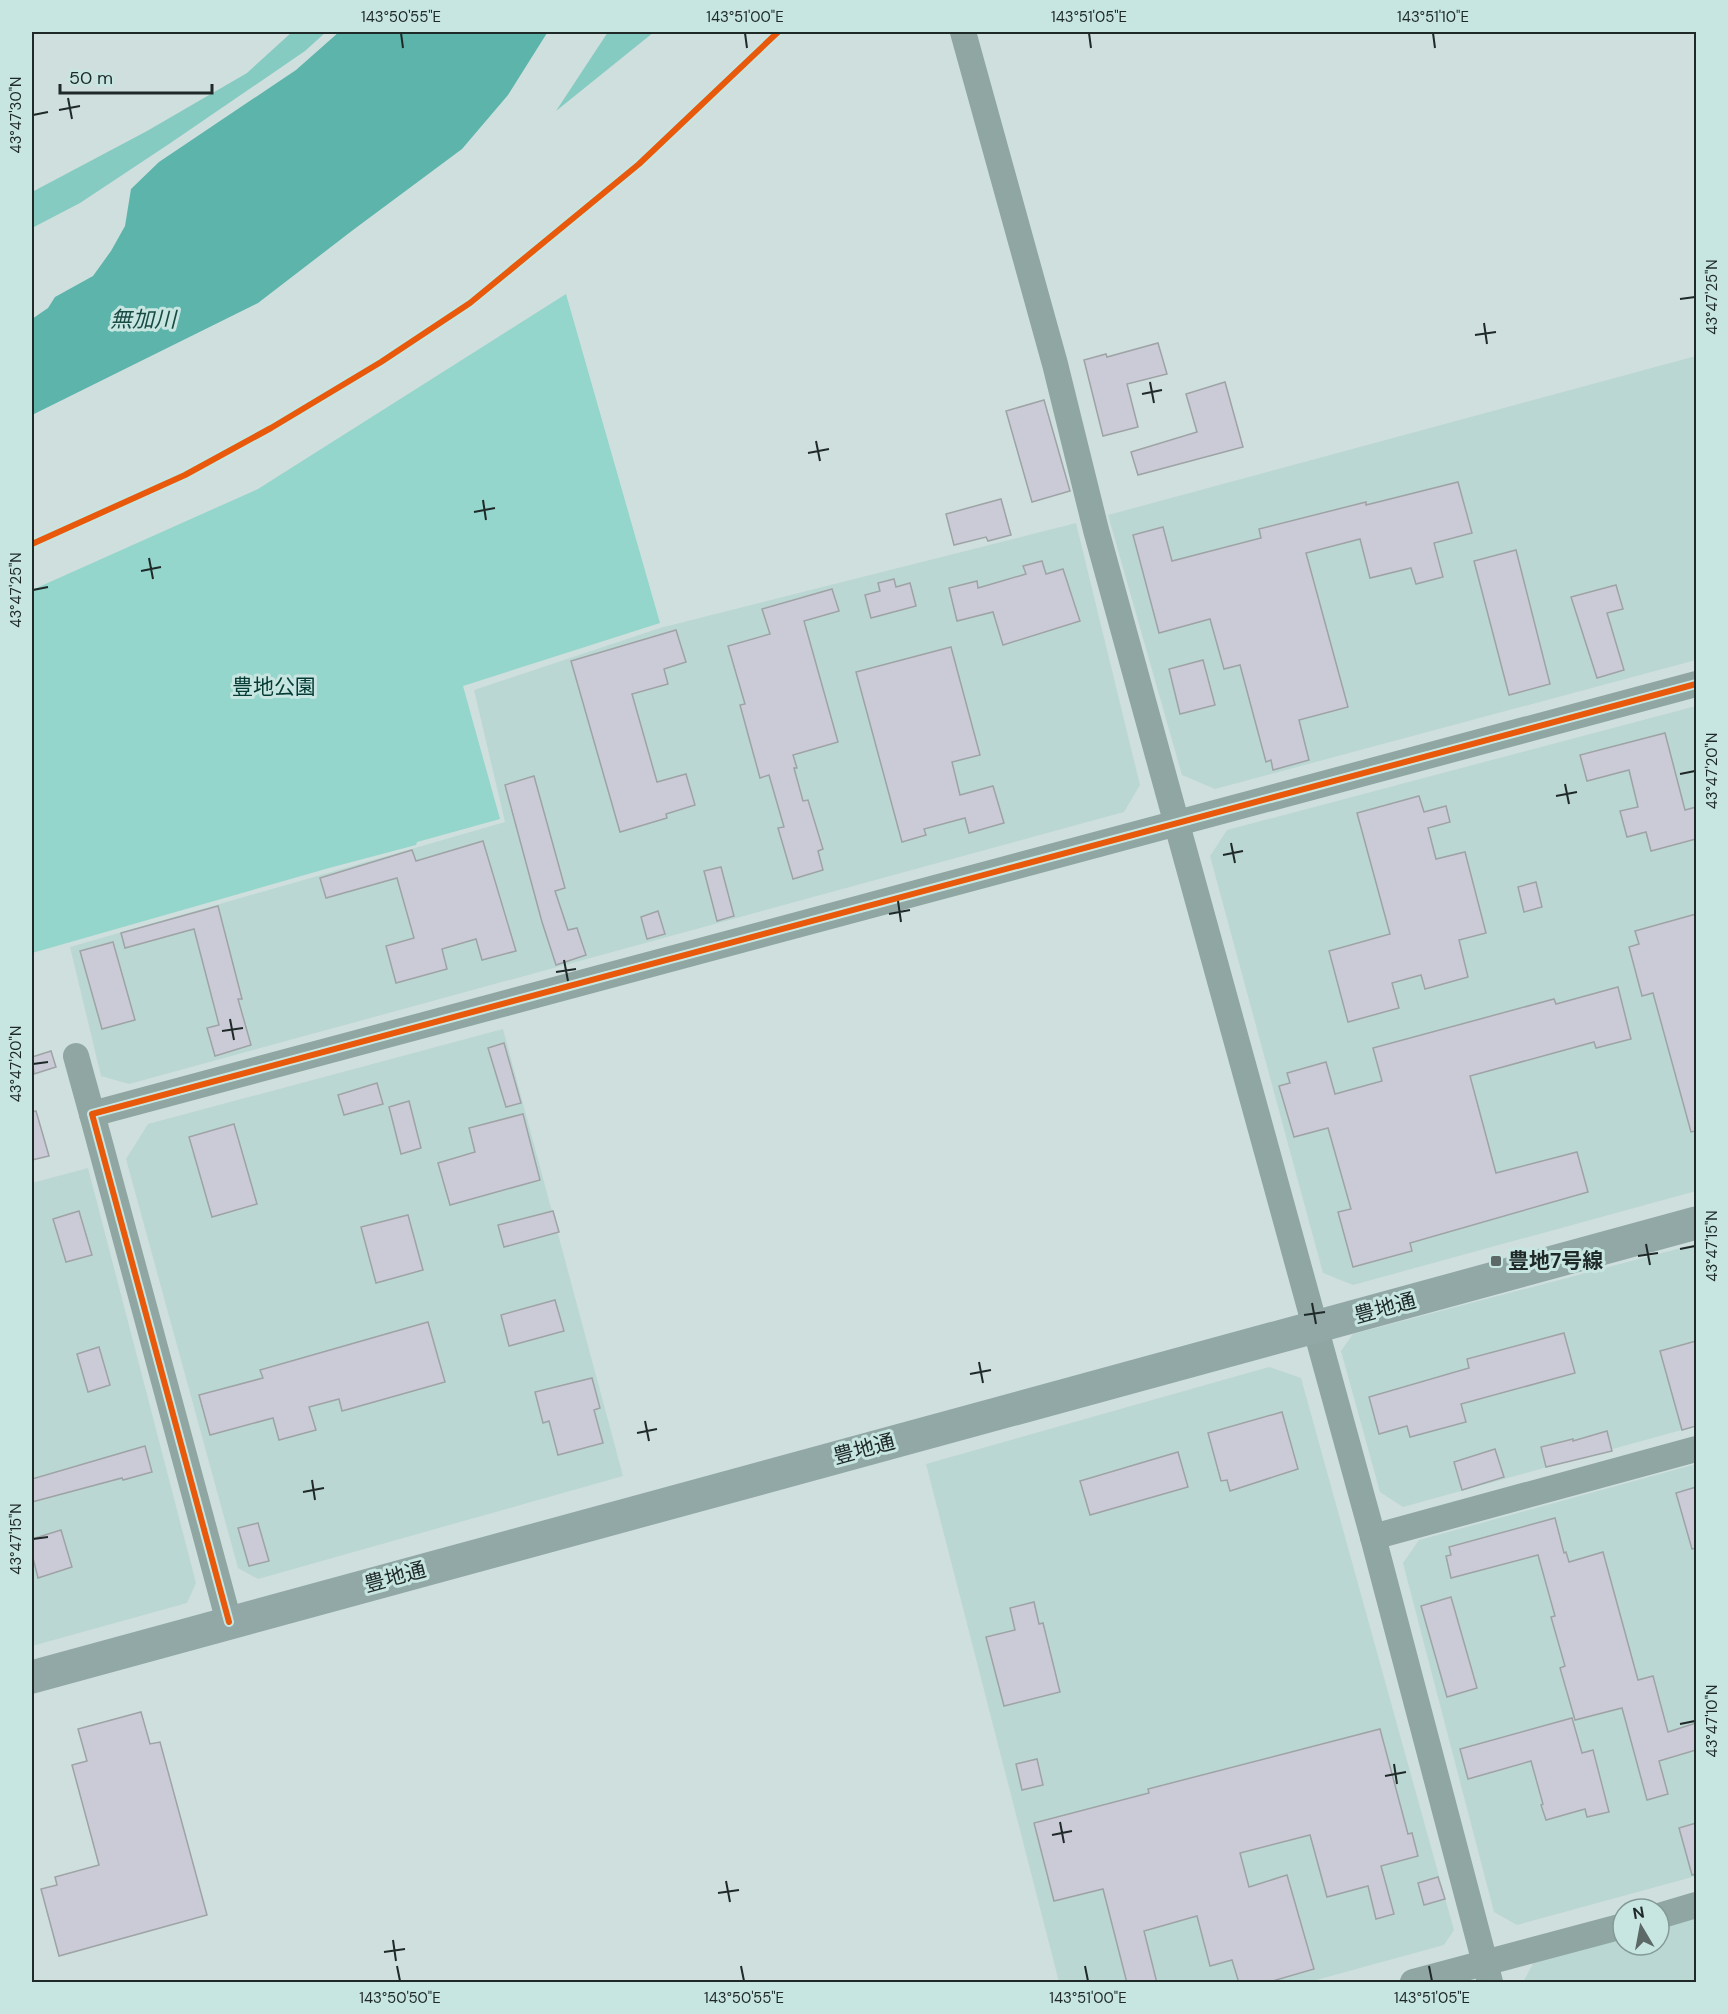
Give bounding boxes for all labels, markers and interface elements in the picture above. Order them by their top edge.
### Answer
text: 143°50'55"E [361,7,441,27]
text: 143°51'00"E [706,7,784,27]
text: 143°51'05"E [1051,7,1127,27]
text: 143°51'10"E [1397,7,1469,27]
scale bar [60,57,212,95]
text: 50 m [69,66,113,90]
text: 43°47'30"N [6,77,26,153]
text: 43°47'25"N [1702,259,1722,335]
water label: 無加川 [110,305,178,334]
text: 43°47'25"N [6,552,26,628]
park label: 豊地公園 [232,673,316,701]
text: 43°47'20"N [1702,733,1722,809]
text: 43°47'20"N [6,1026,26,1102]
text: 43°47'15"N [1702,1210,1722,1282]
place label: 豊地7号線 [1508,1247,1603,1275]
marker: 豊地7号線 [1489,1254,1503,1268]
street label: 豊地通 [1351,1286,1419,1330]
street label: 豊地通 [830,1427,898,1471]
text: 43°47'15"N [6,1503,26,1575]
street label: 豊地通 [361,1555,429,1599]
text: 43°47'10"N [1702,1685,1722,1757]
north arrow [1611,1897,1671,1957]
text: N [1631,1901,1646,1924]
text: 143°50'50"E [359,1988,441,2008]
text: 143°50'55"E [704,1988,784,2008]
text: 143°51'00"E [1049,1988,1127,2008]
text: 143°51'05"E [1394,1988,1470,2008]

